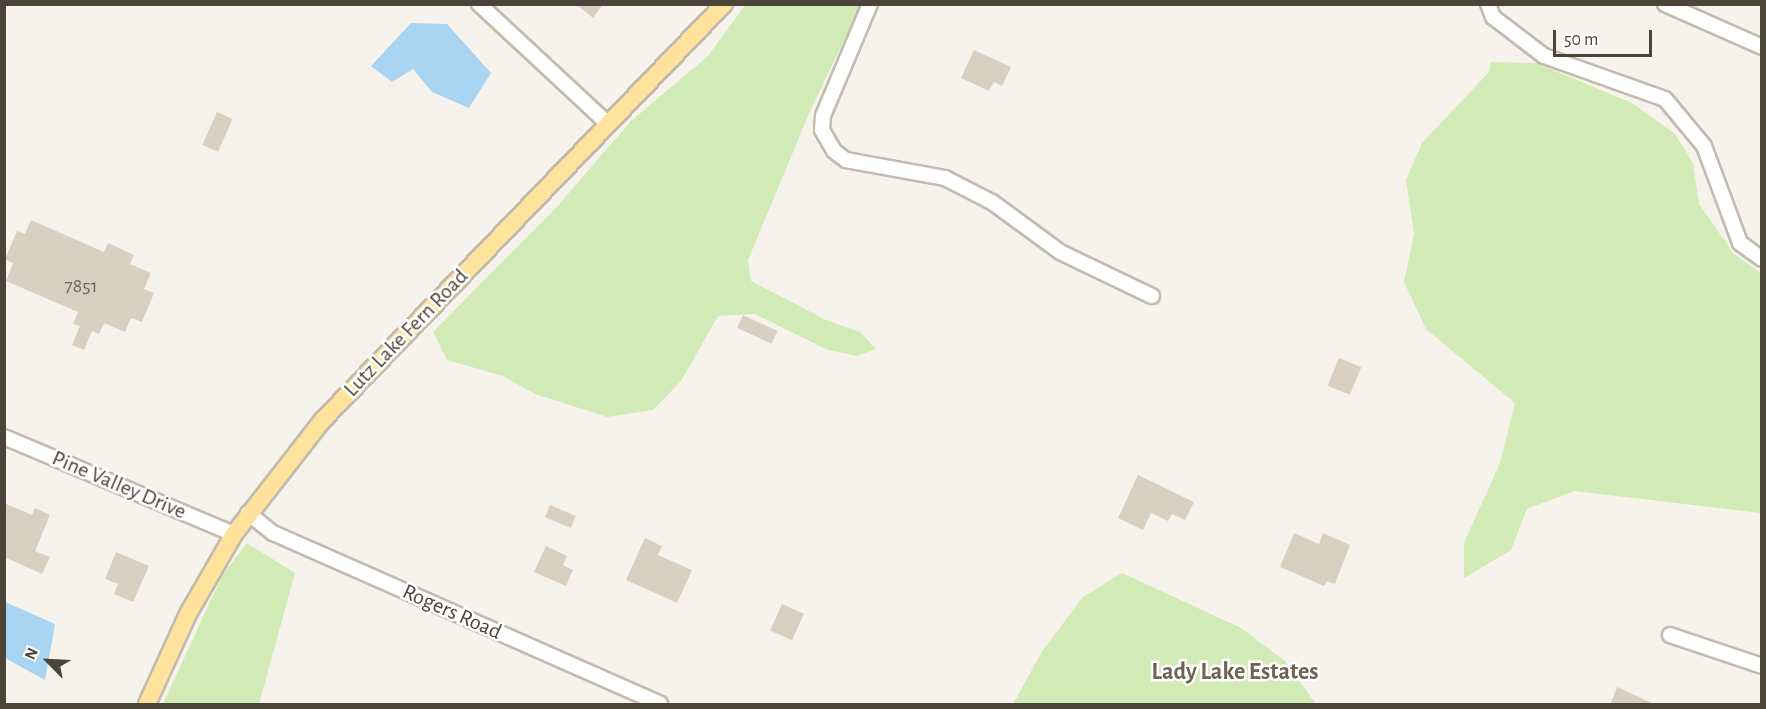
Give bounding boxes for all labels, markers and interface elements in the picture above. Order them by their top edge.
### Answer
scale bar [1556,18,1655,56]
text: 50 m [1564,31,1598,49]
street label: Lutz Lake Fern Road [338,264,474,402]
house number: 7851 [64,274,98,298]
street label: Pine Valley Drive [48,445,190,525]
street label: Rogers Road [398,578,506,646]
north arrow [18,631,78,691]
text: N [22,645,41,662]
district label: Lady Lake Estates [1152,659,1318,687]

